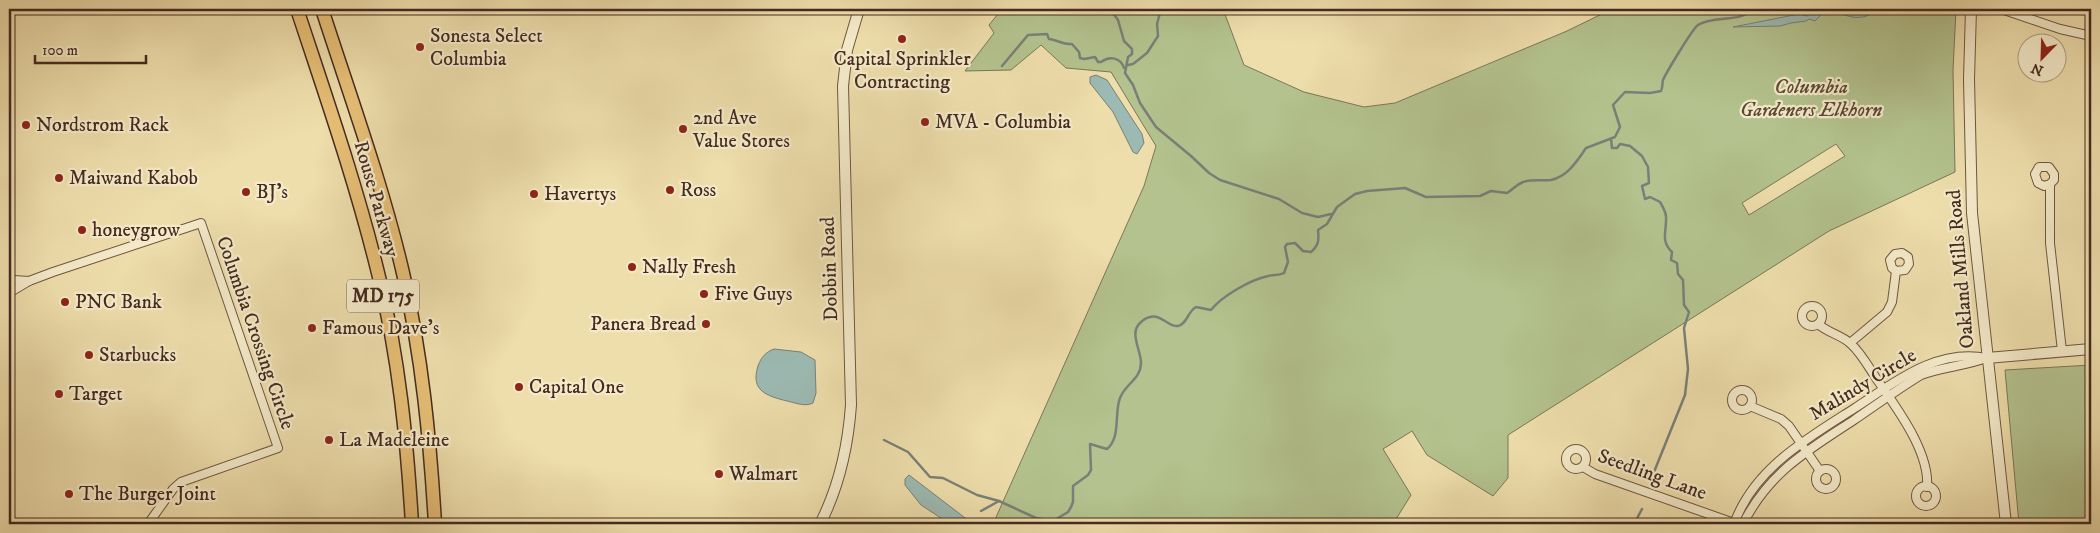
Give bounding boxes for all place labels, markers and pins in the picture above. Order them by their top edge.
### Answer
place label: Sonesta Select Columbia [430,24,543,72]
marker: Capital Sprinkler Contracting [896,33,908,45]
marker: Sonesta Select Columbia [414,41,426,53]
place label: Capital Sprinkler Contracting [833,47,971,95]
place label: 2nd Ave Value Stores [692,106,790,154]
place label: MVA - Columbia [935,110,1072,135]
place label: Nordstrom Rack [36,113,169,138]
marker: MVA - Columbia [919,116,931,128]
marker: Nordstrom Rack [20,119,32,131]
marker: 2nd Ave Value Stores [677,123,689,135]
place label: Maiwand Kabob [69,166,198,191]
marker: Maiwand Kabob [53,172,65,184]
place label: Ross [680,178,717,203]
place label: BJ's [256,180,288,205]
place label: Havertys [544,182,617,207]
marker: Ross [664,184,676,196]
marker: BJ's [240,186,252,198]
marker: Havertys [528,188,540,200]
place label: honeygrow [92,218,180,243]
marker: honeygrow [76,224,88,236]
place label: Nally Fresh [642,255,737,280]
marker: Nally Fresh [626,261,638,273]
place label: Five Guys [714,282,793,307]
marker: Five Guys [698,288,710,300]
place label: PNC Bank [75,290,162,315]
marker: PNC Bank [59,296,71,308]
place label: Panera Bread [590,312,696,337]
place label: Famous Dave's [322,316,440,341]
marker: Panera Bread [700,318,712,330]
marker: Famous Dave's [306,322,318,334]
place label: Starbucks [99,343,176,368]
marker: Starbucks [83,349,95,361]
place label: Capital One [529,375,624,400]
marker: Capital One [513,381,525,393]
place label: Target [69,382,123,407]
marker: Target [53,388,65,400]
place label: La Madeleine [339,428,449,453]
marker: La Madeleine [323,434,335,446]
place label: Walmart [728,462,798,487]
marker: Walmart [713,468,725,480]
place label: The Burger Joint [79,482,216,507]
marker: The Burger Joint [63,488,75,500]

